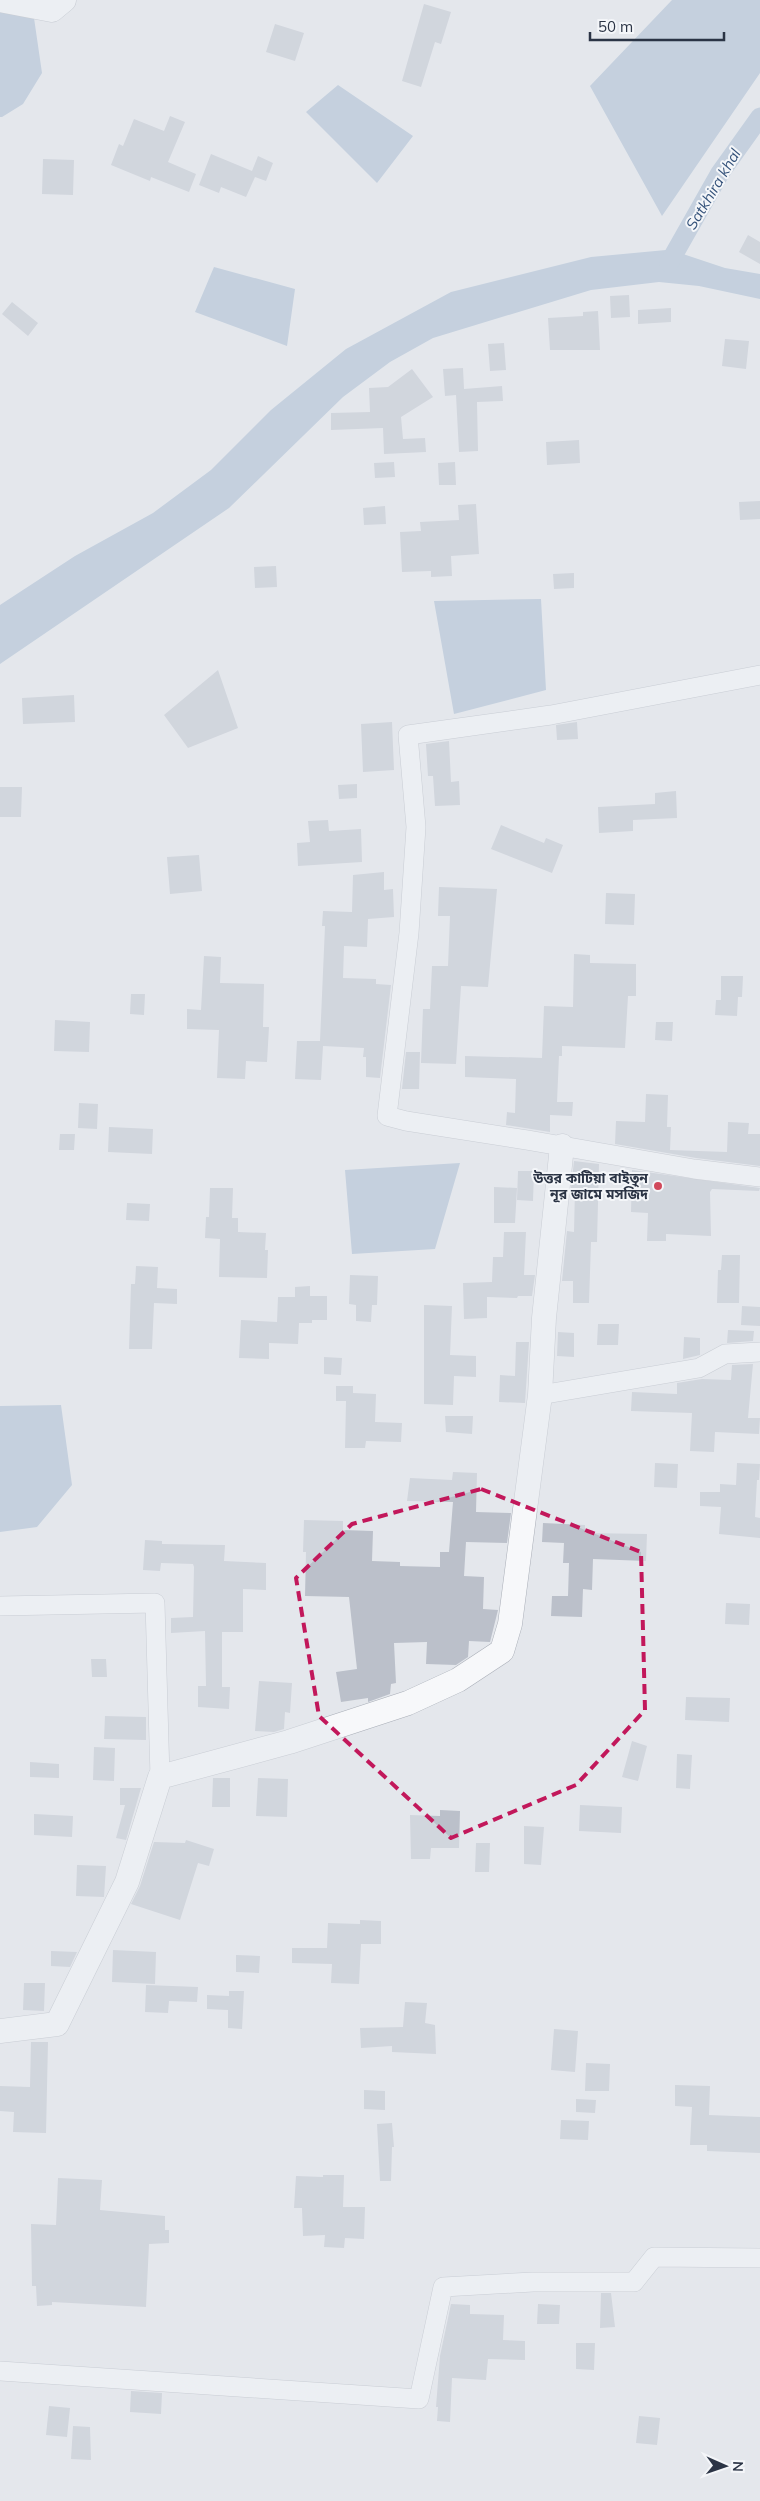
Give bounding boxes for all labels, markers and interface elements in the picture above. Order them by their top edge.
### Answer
scale bar [590,10,724,42]
text: 50 m [598,17,633,36]
water label: Satkhira khal [681,145,745,233]
place label: উত্তর কাটিয়া বাইতুন নূর জামে মসজিদ [532,1169,649,1203]
marker: উত্তর কাটিয়া বাইতুন নূর জামে মসজিদ [652,1180,664,1192]
north arrow [700,2441,750,2491]
text: N [729,2461,747,2472]

